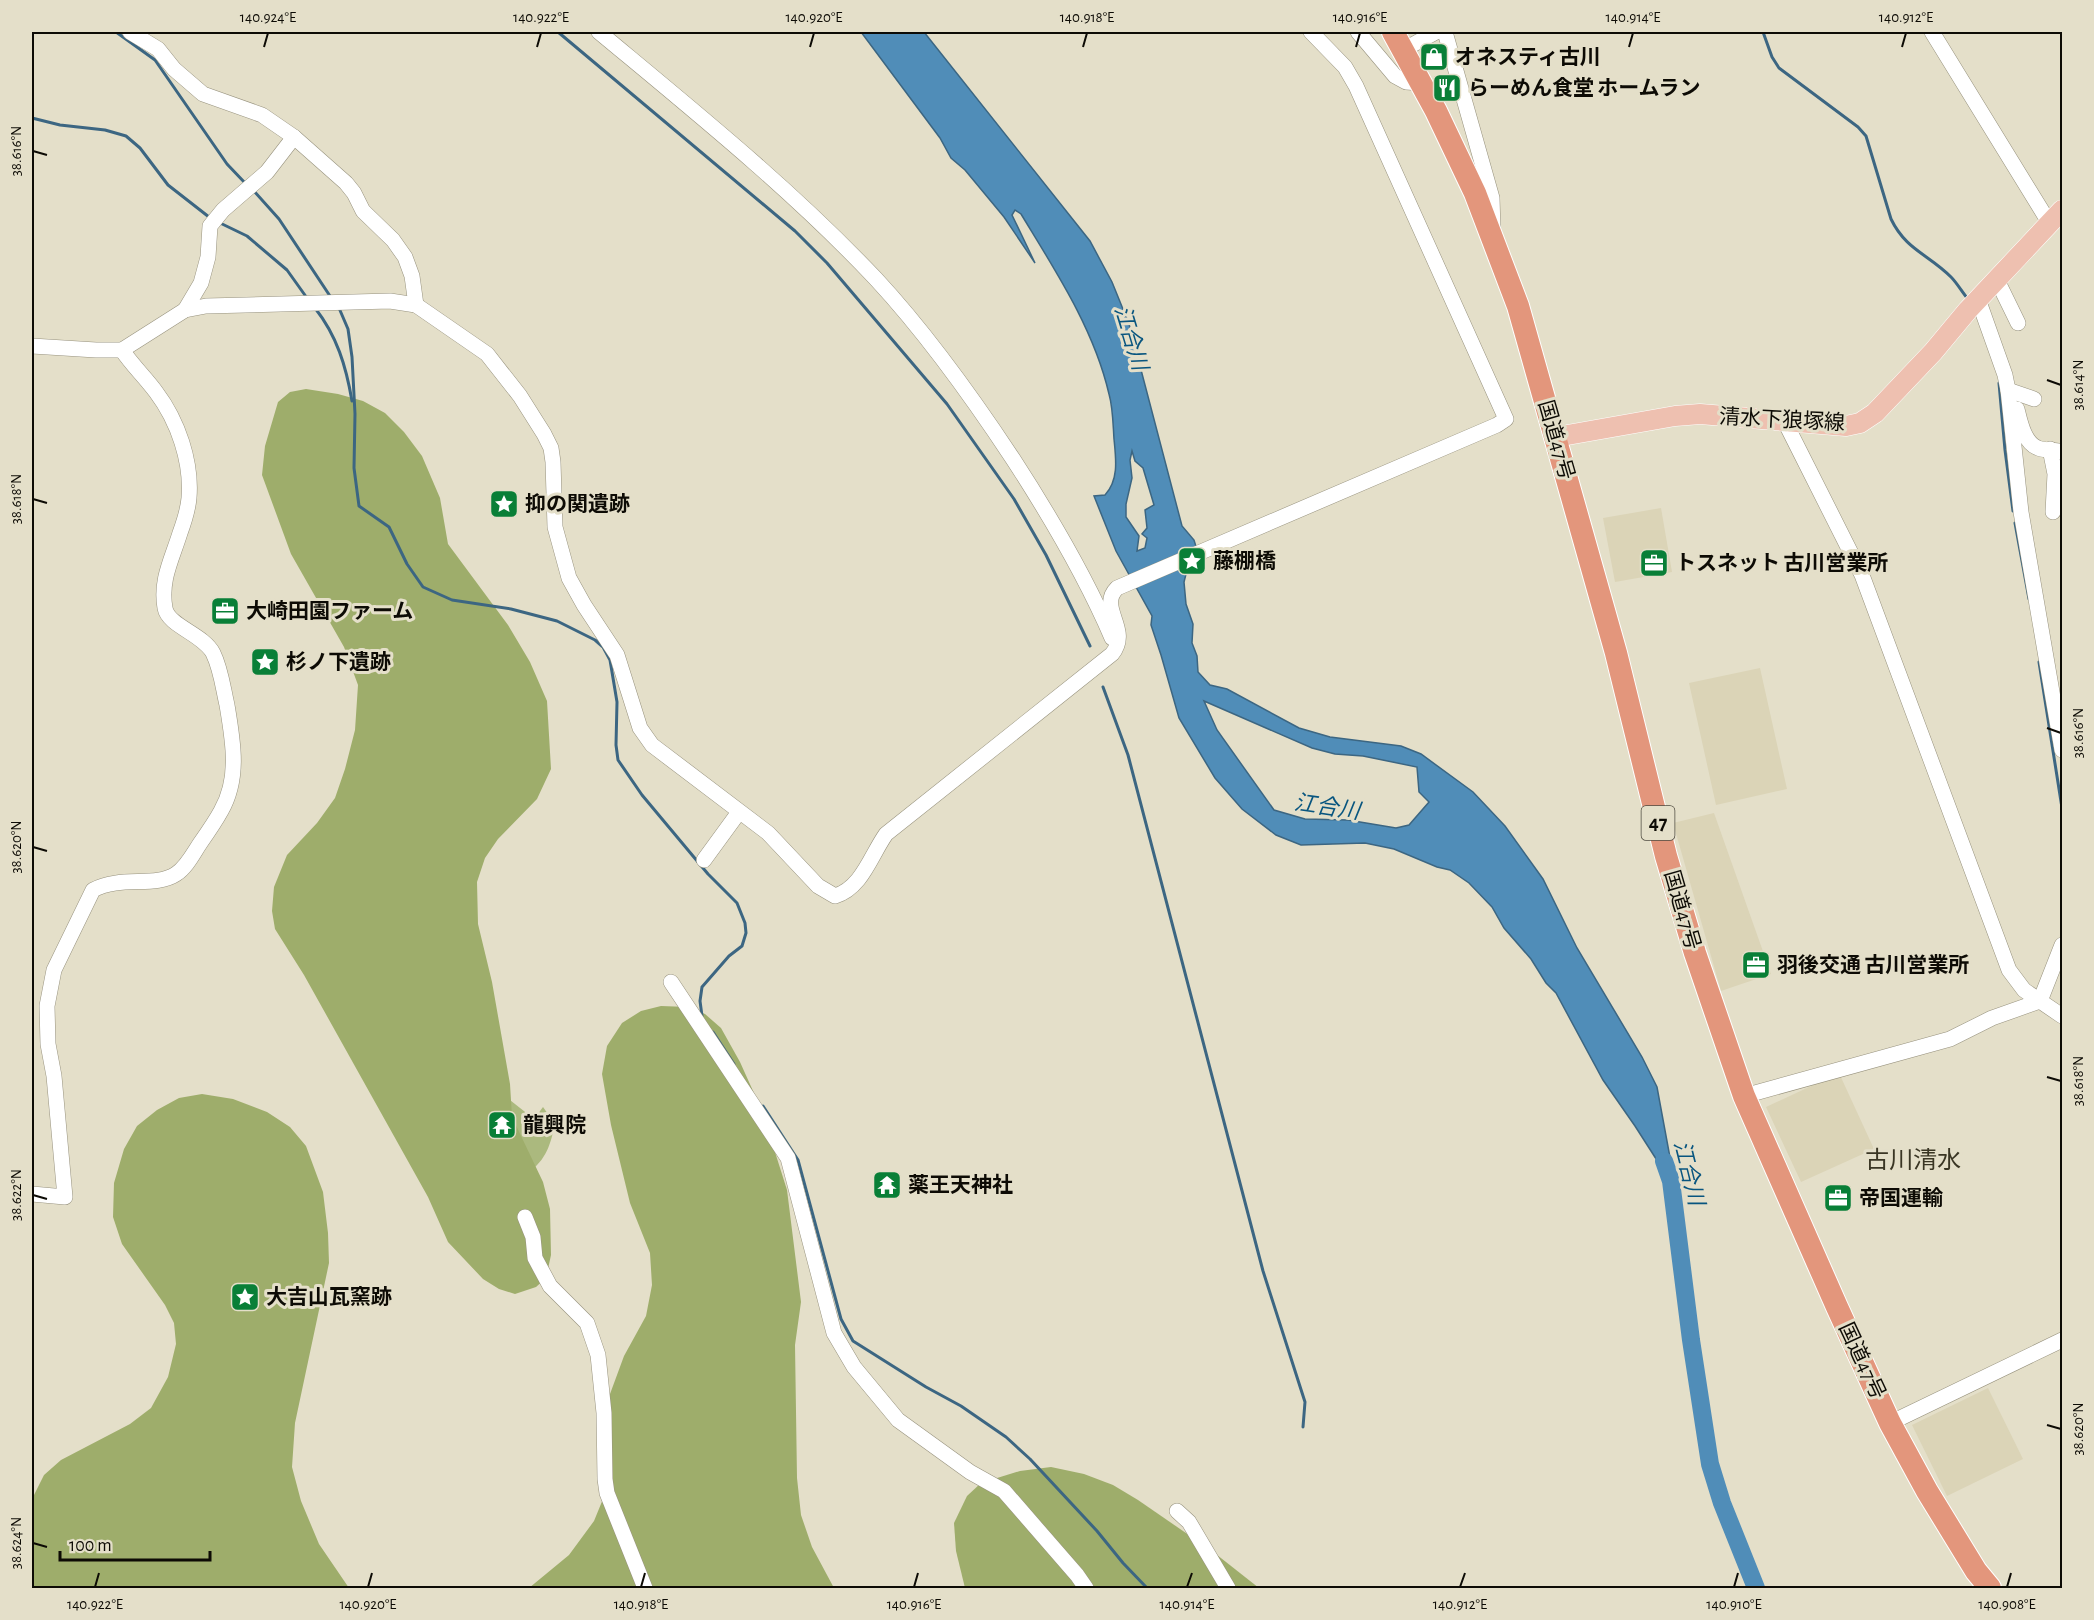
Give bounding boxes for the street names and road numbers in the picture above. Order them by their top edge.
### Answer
street label: 国道47号 [1535,397,1578,482]
street label: 清水下狼塚線 [1719,405,1846,434]
road number: 47 [1642,806,1674,840]
street label: 国道47号 [1661,867,1704,952]
street label: 国道47号 [1835,1319,1890,1403]

